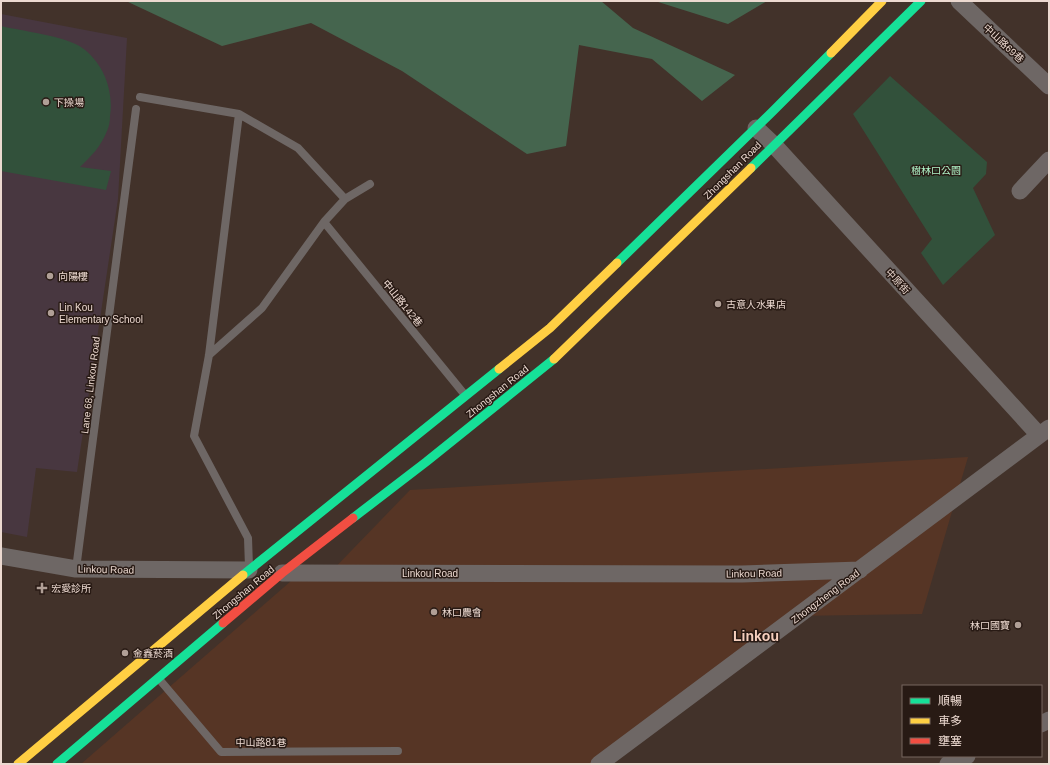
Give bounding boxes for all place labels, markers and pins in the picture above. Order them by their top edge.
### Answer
marker: 下操場 [41,97,51,107]
place label: 下操場 [54,97,84,108]
marker: 向陽樓 [45,271,55,281]
place label: 向陽樓 [58,271,88,282]
marker: 古意人水果店 [713,299,723,309]
place label: 古意人水果店 [726,299,786,310]
place label: Lin Kou Elementary School [59,302,143,325]
marker: Lin Kou Elementary School [46,308,56,318]
marker: 宏愛診所 [36,582,48,594]
place label: 宏愛診所 [51,583,91,594]
marker: 林口農會 [429,607,439,617]
place label: 林口農會 [442,607,482,618]
place label: 林口國寶 [970,620,1010,631]
marker: 林口國寶 [1013,620,1023,630]
marker: 金鑫菸酒 [120,648,130,658]
place label: 金鑫菸酒 [133,648,173,659]

